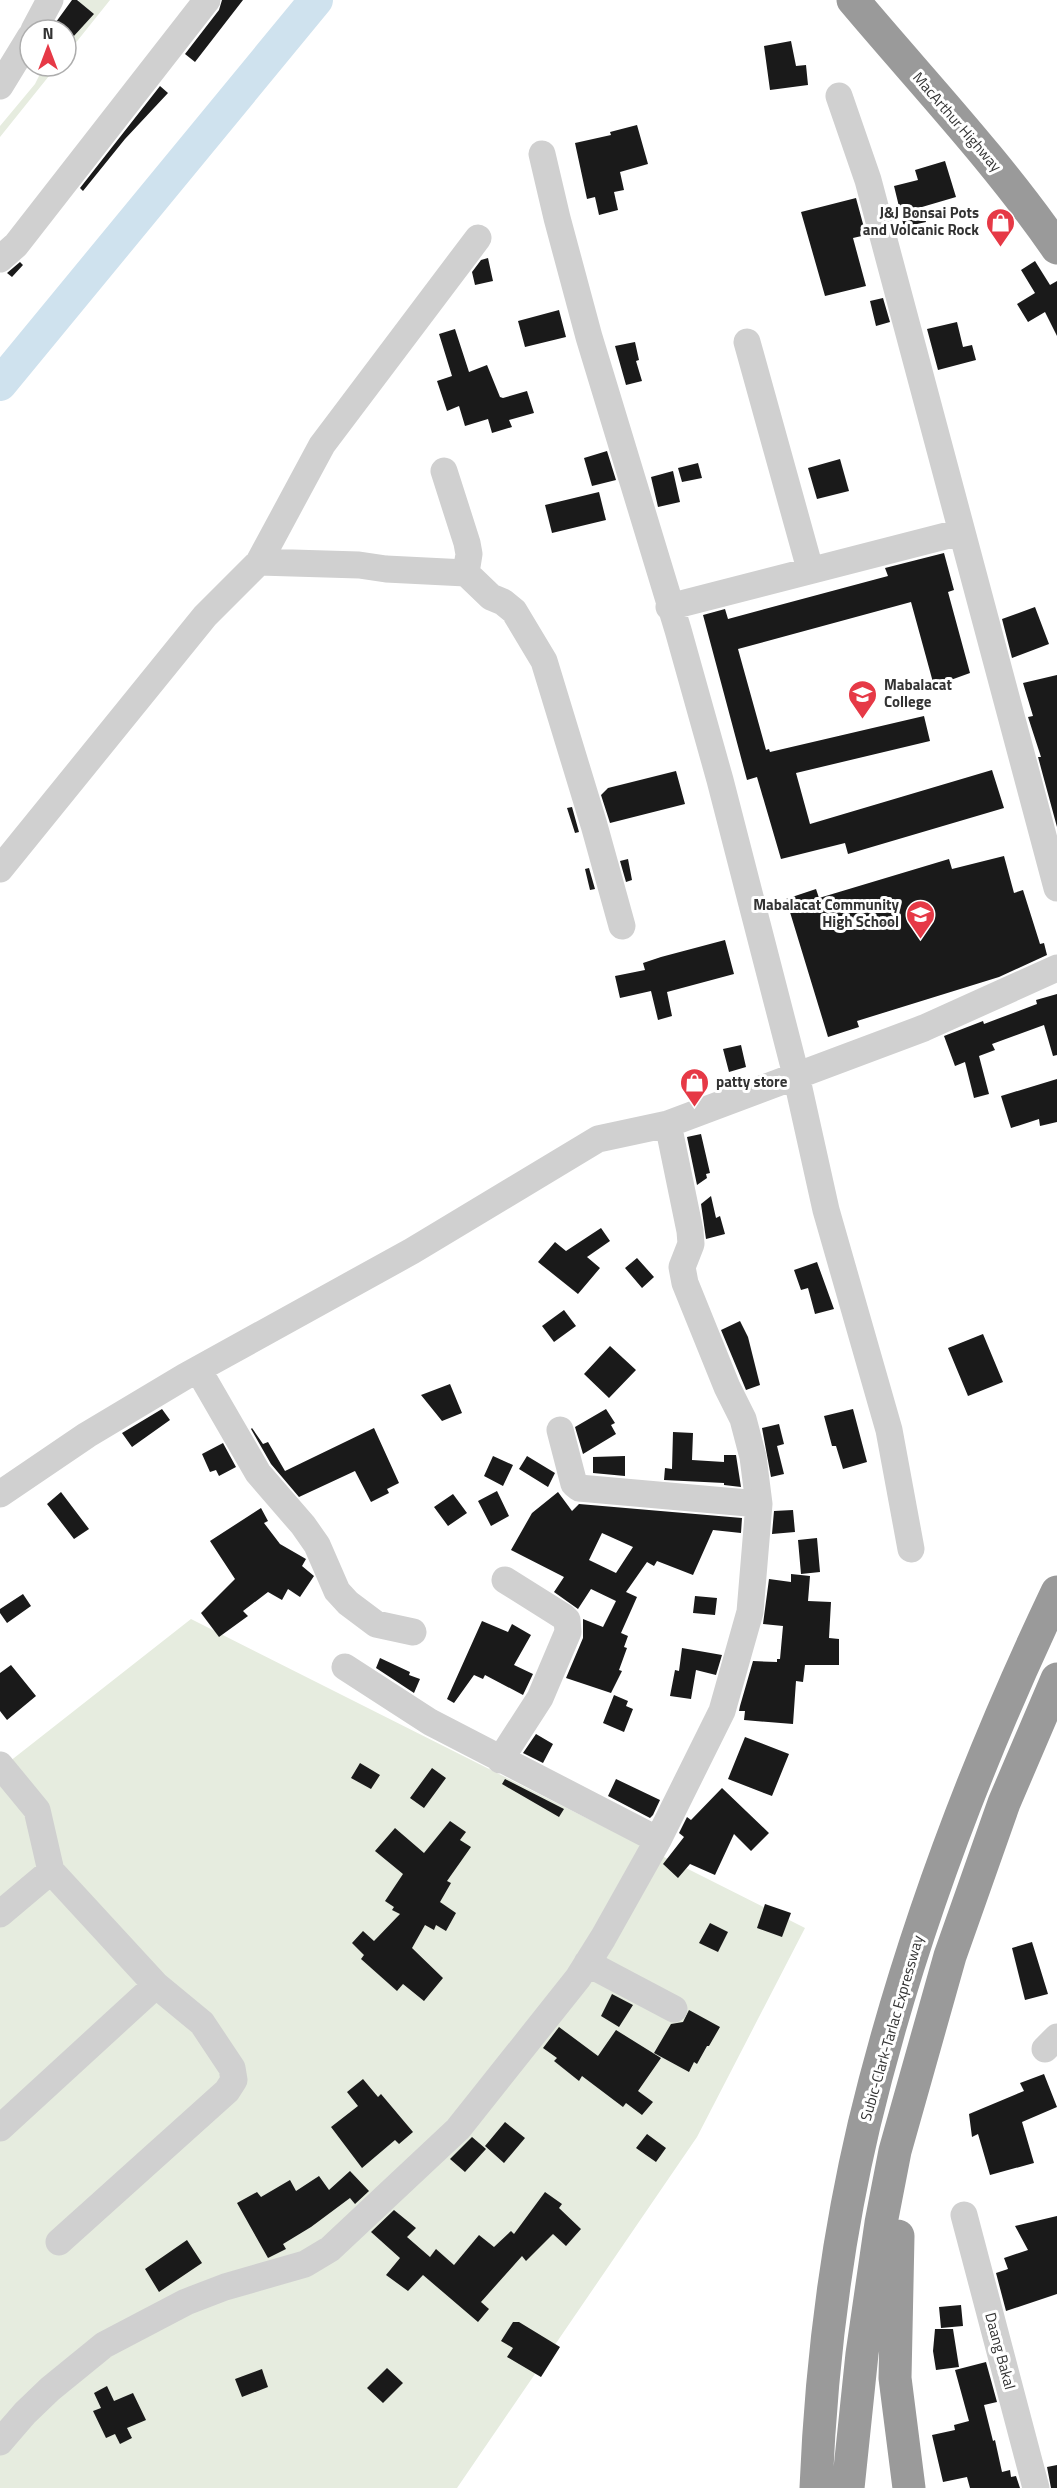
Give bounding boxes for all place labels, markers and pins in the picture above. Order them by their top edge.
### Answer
place label: J&J Bonsai Pots and Volcanic Rock [863,201,979,241]
shop icon: J&J Bonsai Pots and Volcanic Rock [984,206,1016,248]
place label: Mabalacat College [884,673,952,713]
school or university icon: Mabalacat College [847,678,879,720]
place label: Mabalacat Community High School [753,893,899,933]
school or university icon: Mabalacat Community High School [904,898,936,940]
shop icon: patty store [679,1066,711,1108]
place label: patty store [716,1070,788,1093]

